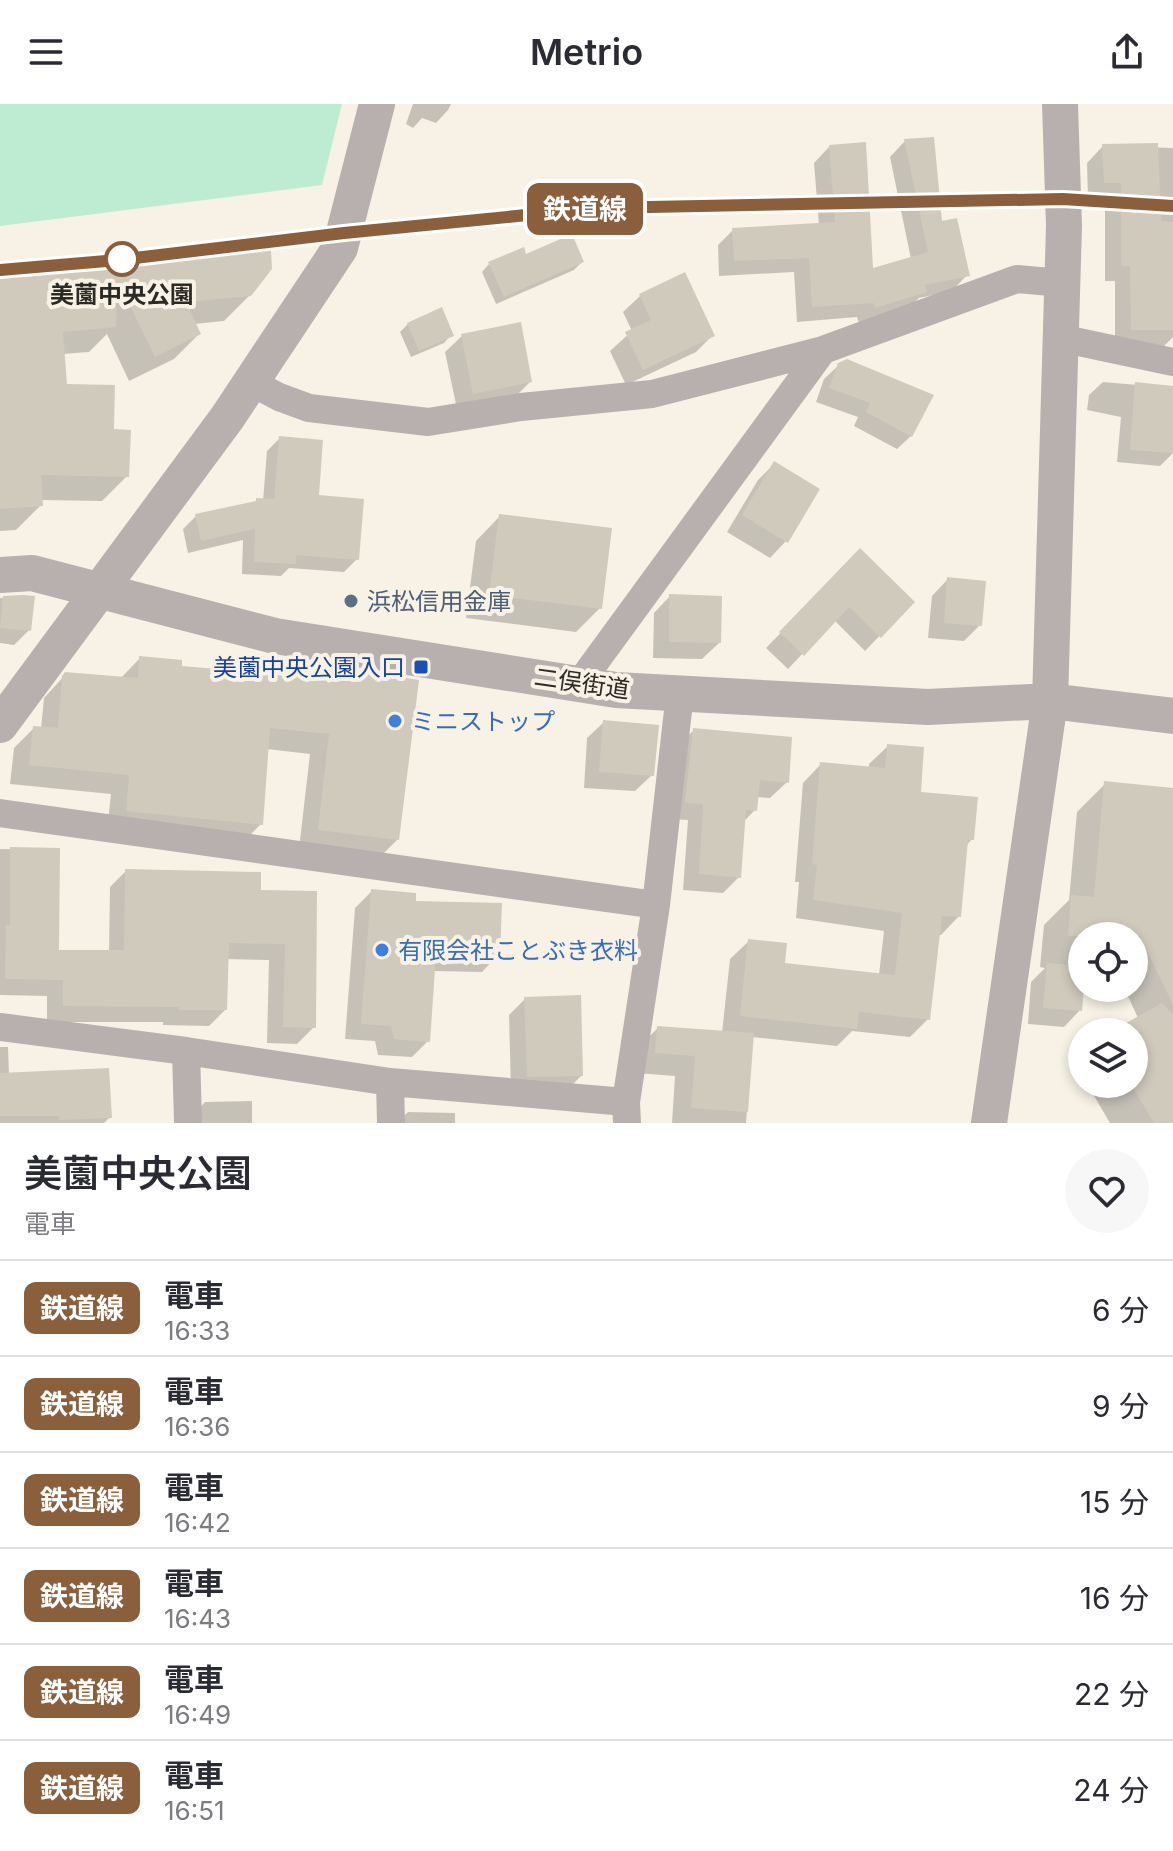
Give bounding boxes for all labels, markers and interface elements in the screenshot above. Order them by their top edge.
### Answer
icon: menu [24,30,68,74]
text: Metrio [530,30,643,74]
icon: share [1105,30,1149,74]
line badge: 鉄道線 [539,183,631,235]
text: 鉄道線 [543,192,627,226]
marker: 美薗中央公園 [105,242,139,276]
place label: 美薗中央公園 [50,280,194,309]
place label: 浜松信用金庫 [367,587,511,616]
marker: 浜松信用金庫 [342,592,360,610]
place label: 美薗中央公園入口 [213,653,405,682]
marker: 美薗中央公園入口 [412,658,430,676]
street label: 二俣街道 [532,662,632,704]
place label: ミニストップ [411,707,555,736]
marker: ミニストップ [386,712,404,730]
map controls [1068,922,1148,1098]
button: locate [1068,922,1148,1002]
place label: 有限会社ことぶき衣料 [398,936,638,965]
marker: 有限会社ことぶき衣料 [373,941,391,959]
button: layers [1068,1018,1148,1098]
button: heart [1065,1149,1149,1233]
text: 美薗中央公園 [24,1150,252,1196]
text: 電車 [24,1208,76,1239]
text: 電車 [164,1277,224,1313]
text: 鉄道線 [40,1291,124,1325]
text: 6 分 [1092,1292,1149,1328]
text: 16:33 [164,1315,230,1346]
text: 電車 [164,1373,224,1409]
text: 鉄道線 [40,1387,124,1421]
text: 9 分 [1092,1388,1149,1424]
text: 16:36 [164,1411,230,1442]
text: 電車 [164,1469,224,1505]
text: 鉄道線 [40,1483,124,1517]
text: 15 分 [1080,1484,1149,1520]
text: 16:42 [164,1507,231,1538]
text: 電車 [164,1565,224,1601]
text: 鉄道線 [40,1579,124,1613]
text: 16 分 [1080,1580,1149,1616]
text: 16:43 [164,1603,231,1634]
text: 電車 [164,1661,224,1697]
text: 鉄道線 [40,1675,124,1709]
text: 22 分 [1074,1676,1149,1712]
text: 16:49 [164,1699,231,1730]
text: 電車 [164,1757,224,1793]
text: 鉄道線 [40,1771,124,1805]
text: 24 分 [1073,1772,1149,1808]
text: 16:51 [164,1795,225,1826]

